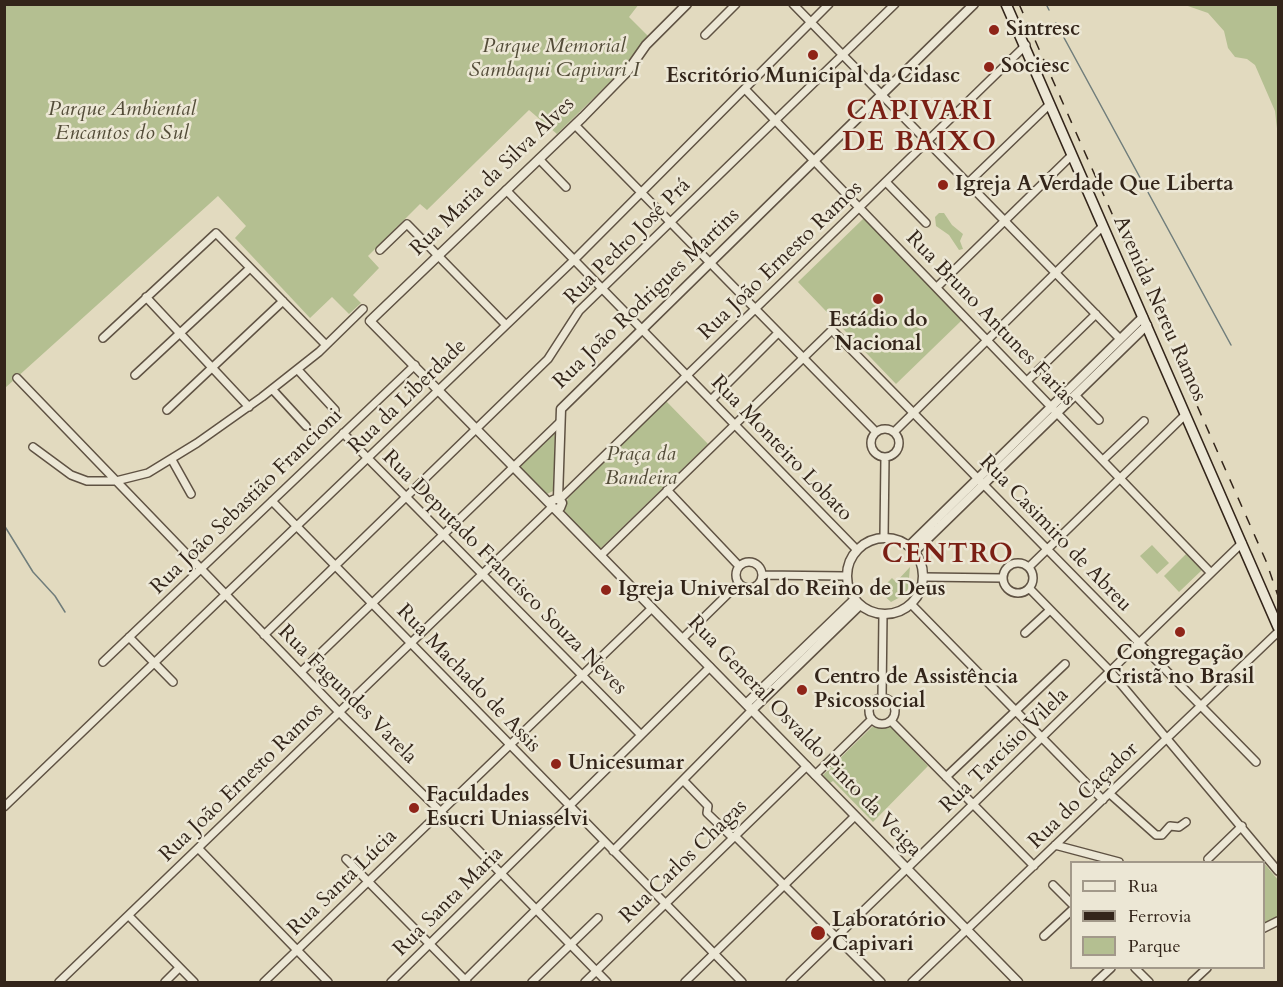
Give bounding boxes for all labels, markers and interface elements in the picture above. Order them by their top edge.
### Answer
place label: Sintresc [1006,17,1080,43]
marker: Sintresc [987,23,1001,37]
park label: Parque Memorial Sambaqui Capivari I [469,34,639,84]
marker: Escritório Municipal da Cidasc [806,48,820,62]
place label: Sociesc [1001,54,1070,80]
marker: Sociesc [982,60,996,74]
place label: Escritório Municipal da Cidasc [666,64,960,90]
street label: Rua Maria da Silva Alves [406,92,580,262]
park label: Parque Ambiental Encantos do Sul [48,97,196,147]
district label: CAPIVARI DE BAIXO [842,97,998,160]
place label: Igreja A Verdade Que Liberta [955,172,1234,198]
street label: Rua Pedro José Prá [560,174,696,310]
street label: Rua João Ernesto Ramos [694,176,868,346]
marker: Igreja A Verdade Que Liberta [936,178,950,192]
street label: Rua João Rodrigues Martins [548,203,746,395]
street label: Avenida Nereu Ramos [1107,212,1211,406]
street label: Rua Bruno Antunes Farias [900,226,1080,412]
marker: Estádio do Nacional [871,292,885,306]
place label: Estádio do Nacional [828,308,928,358]
street label: Rua da Liberdade [344,334,472,460]
street label: Rua Monteiro Lobato [705,371,857,527]
street label: Rua João Sebastião Francioni [146,404,348,600]
park label: Praça da Bandeira [605,442,677,492]
street label: Rua Deputado Francisco Souza Neves [376,445,632,701]
street label: Rua Casimiro de Abreu [974,450,1136,618]
district label: CENTRO [882,540,1014,572]
place label: Igreja Universal do Reino de Deus [618,577,946,603]
marker: Igreja Universal do Reino de Deus [599,583,613,597]
street label: Rua Machado de Assis [391,600,545,758]
street label: Rua General Osvaldo Pinto da Veiga [682,611,926,863]
street label: Rua Fagundes Varela [272,620,422,770]
marker: Congregação Cristã no Brasil [1173,625,1187,639]
place label: Congregação Cristã no Brasil [1106,641,1254,691]
place label: Centro de Assistência Psicossocial [814,665,1018,715]
marker: Centro de Assistência Psicossocial [795,683,809,697]
street label: Rua Tarcísio Vilela [935,683,1075,819]
street label: Rua João Ernesto Ramos [155,698,329,868]
street label: Rua do Caçador [1024,737,1144,855]
place label: Unicesumar [568,751,684,777]
marker: Unicesumar [549,757,563,771]
place label: Faculdades Esucri Uniasselvi [426,783,588,833]
street label: Rua Carlos Chagas [615,795,753,929]
marker: Faculdades Esucri Uniasselvi [407,801,421,815]
street label: Rua Santa Lúcia [283,824,403,942]
street label: Rua Santa Maria [389,842,509,962]
legend [1070,861,1265,969]
text: Rua [1128,874,1158,899]
text: Ferrovia [1128,904,1191,929]
place label: Laboratório Capivari [832,908,946,958]
marker: Laboratório Capivari [809,924,827,942]
text: Parque [1128,934,1181,959]

